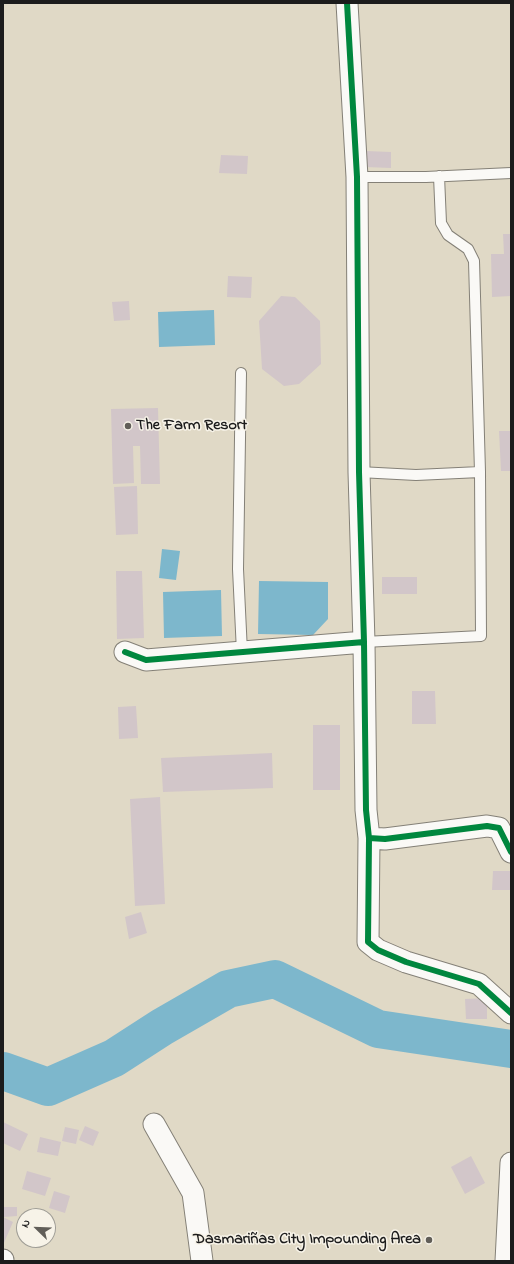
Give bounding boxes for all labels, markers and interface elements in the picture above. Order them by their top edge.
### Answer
place label: The Farm Resort [136,416,247,436]
marker: The Farm Resort [123,421,133,431]
north arrow [16,1208,56,1248]
text: N [17,1217,35,1230]
place label: Dasmariñas City Impounding Area [193,1230,421,1250]
marker: Dasmariñas City Impounding Area [424,1235,434,1245]

